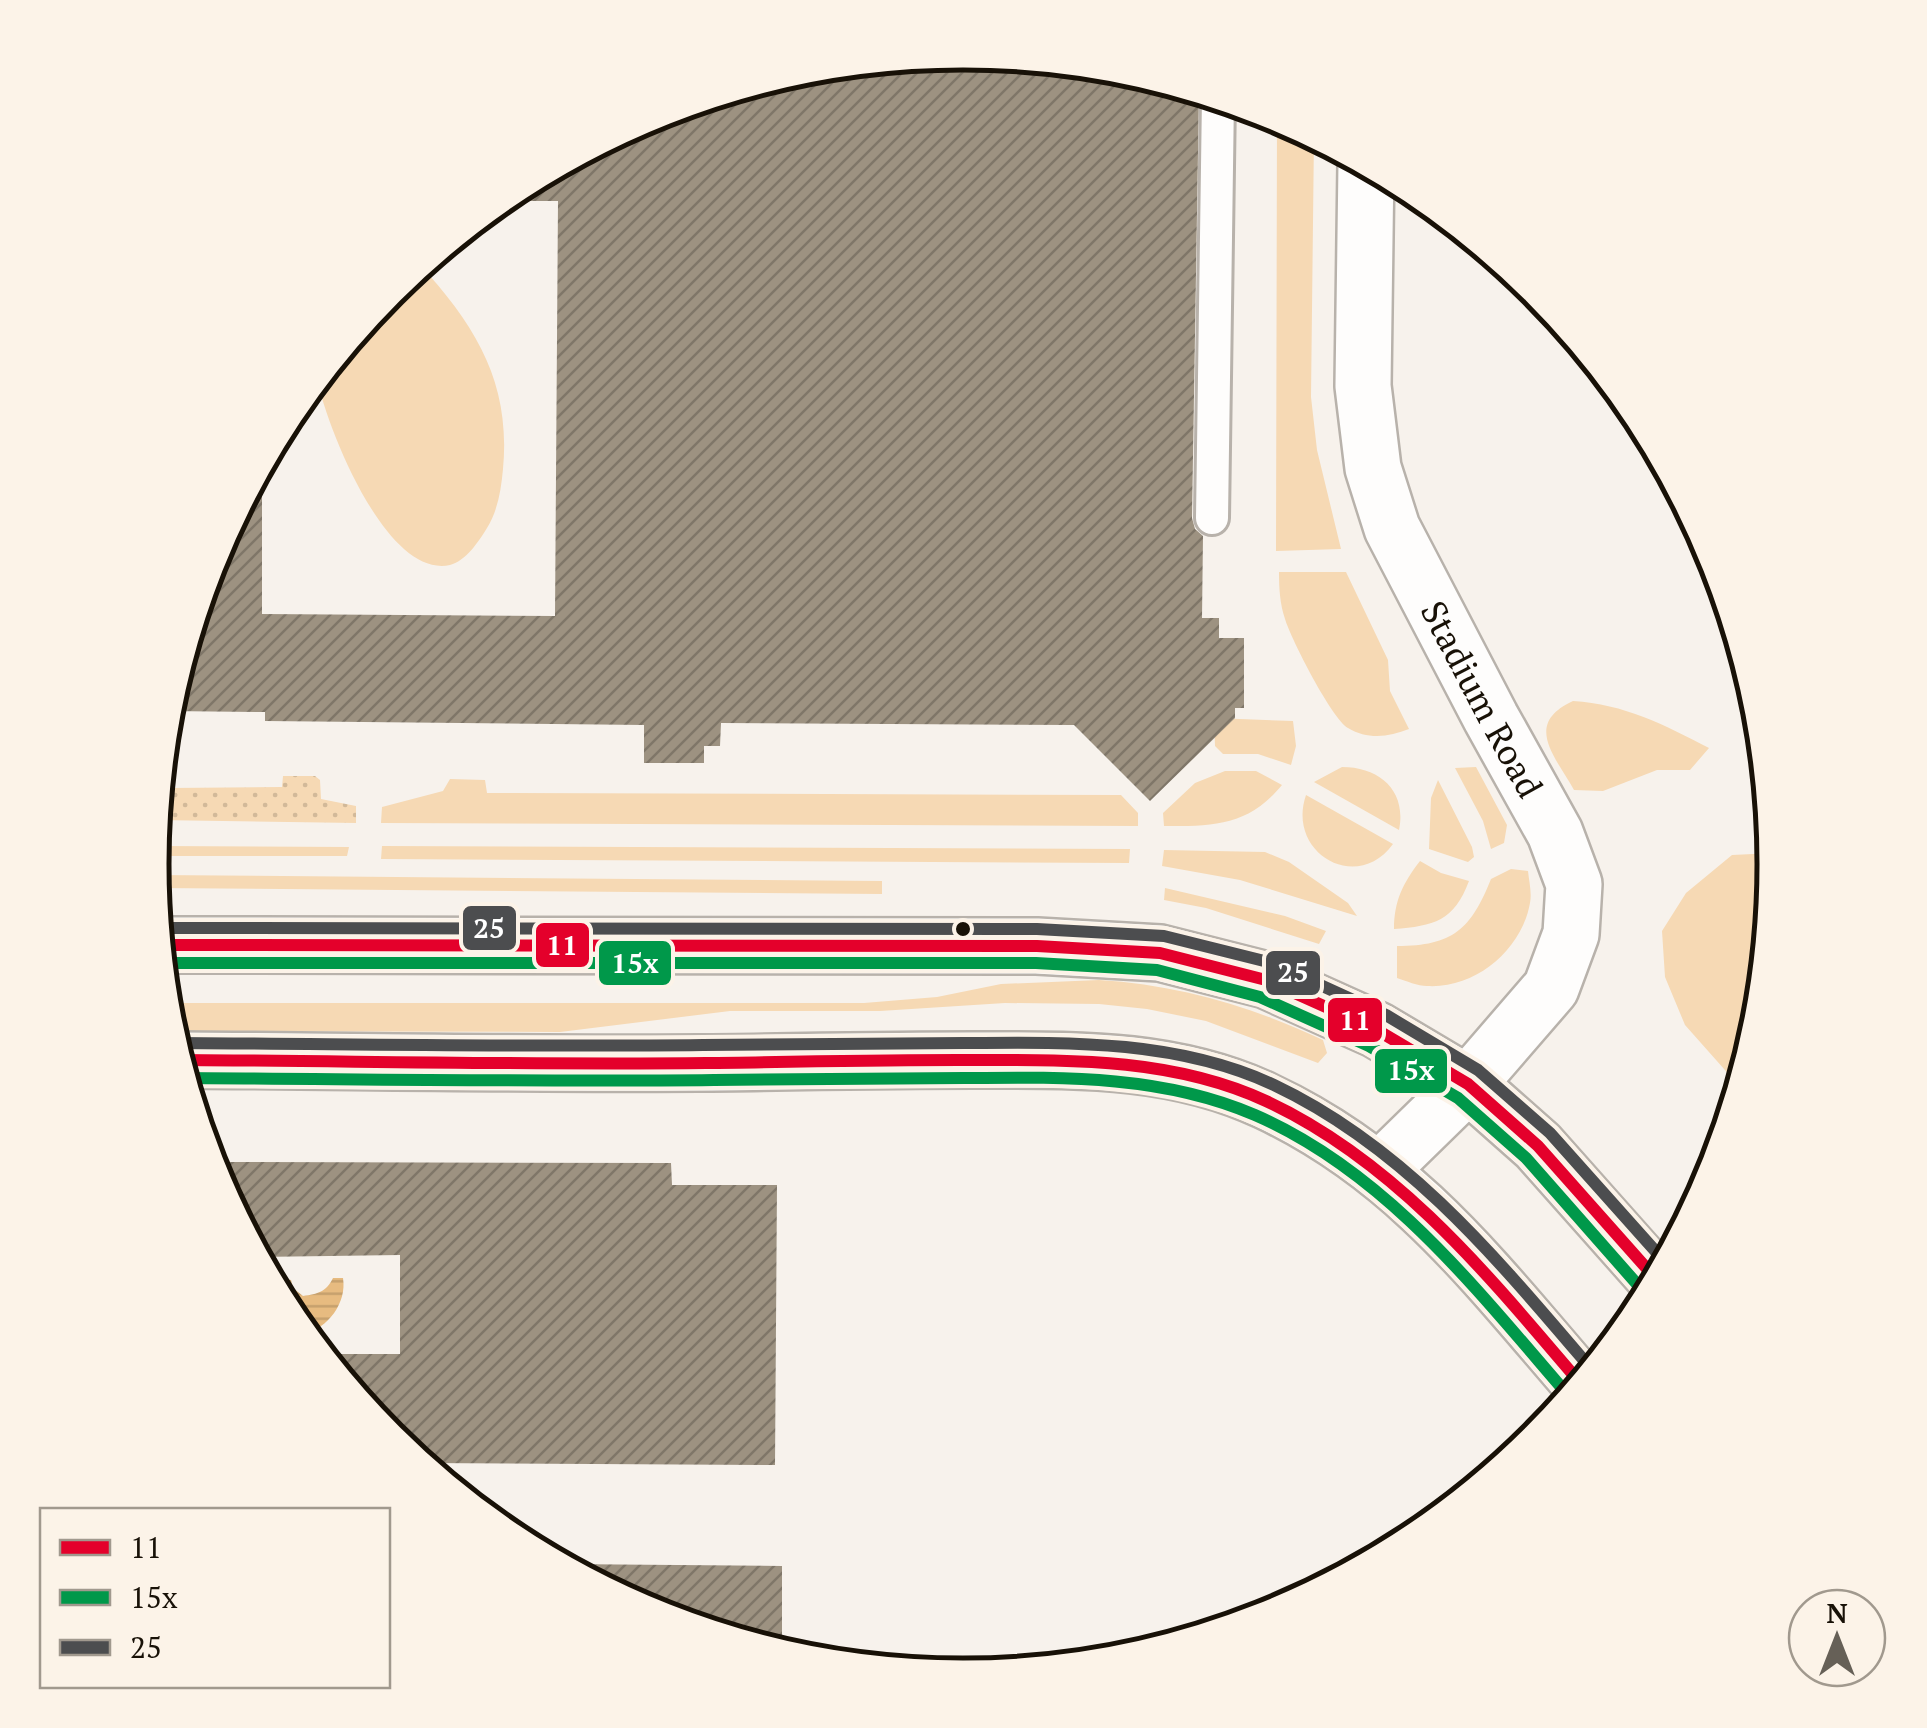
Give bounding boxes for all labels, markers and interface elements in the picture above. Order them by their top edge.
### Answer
street label: Stadium Road [1411,593,1554,806]
line badge: 25 [461,904,518,952]
text: 25 [473,909,505,946]
unlabelled marker [953,919,973,939]
line badge: 11 [534,921,591,969]
text: 11 [546,926,578,963]
line badge: 15x [597,939,673,987]
text: 15x [611,944,659,981]
line badge: 25 [1264,949,1322,997]
text: 25 [1277,953,1309,990]
line badge: 11 [1326,996,1384,1044]
text: 11 [1339,1001,1371,1038]
line badge: 15x [1373,1047,1449,1095]
text: 15x [1387,1051,1435,1088]
legend [40,1508,390,1688]
text: 11 [130,1527,162,1567]
text: 15x [130,1577,178,1617]
north arrow [1787,1588,1887,1688]
text: N [1826,1594,1848,1631]
text: 25 [130,1627,162,1667]

